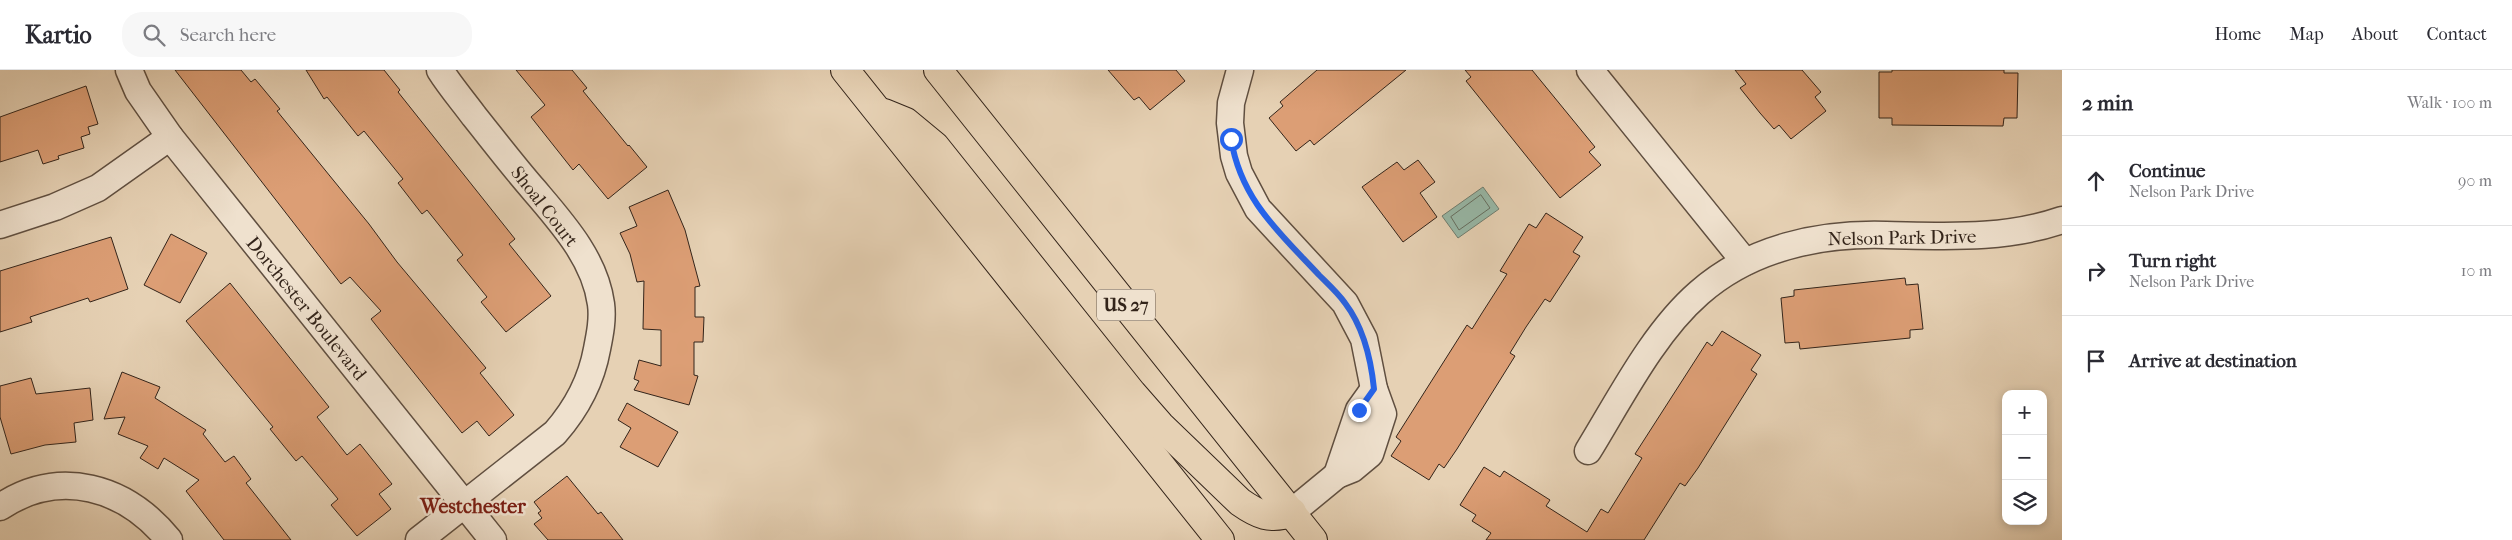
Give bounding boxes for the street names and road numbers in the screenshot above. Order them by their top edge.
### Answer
street label: Shoal Court [506,162,583,251]
street label: Nelson Park Drive [1828,226,1976,250]
street label: Dorchester Boulevard [241,232,371,386]
road number: US 27 [1097,290,1155,320]

